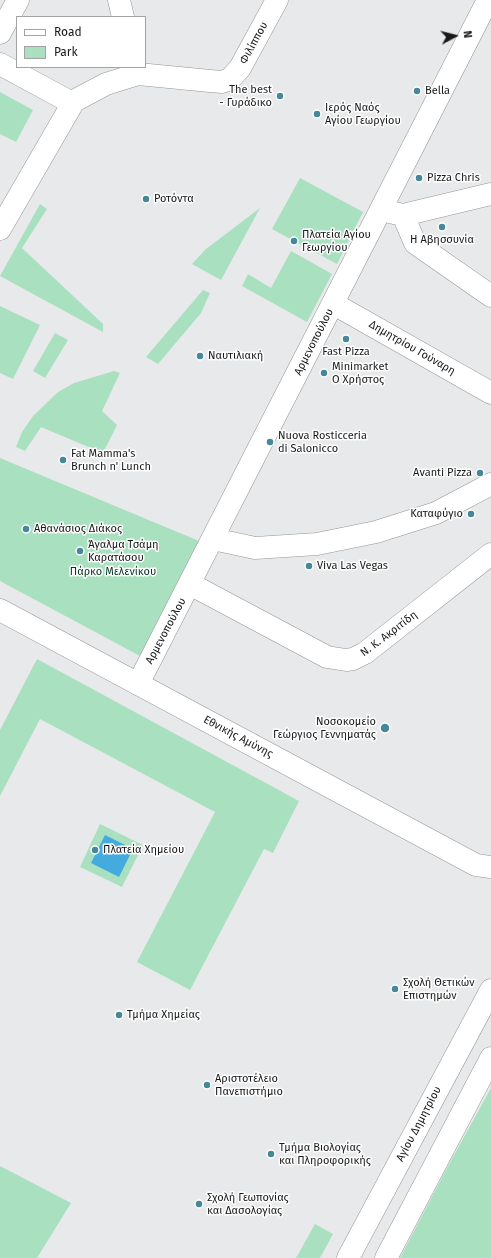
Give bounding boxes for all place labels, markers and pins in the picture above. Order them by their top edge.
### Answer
place label: The best - Γυράδικο [219,83,272,109]
place label: Bella [425,84,450,98]
marker: Bella [412,86,422,96]
marker: The best - Γυράδικο [275,91,285,101]
place label: Ιερός Ναός Αγίου Γεωργίου [325,101,401,127]
marker: Ιερός Ναός Αγίου Γεωργίου [312,109,322,119]
place label: Pizza Chris [427,171,480,185]
marker: Pizza Chris [414,173,424,183]
place label: Ροτόντα [154,192,194,206]
marker: Ροτόντα [141,194,151,204]
marker: Η Αβησσυνία [437,222,447,232]
place label: Πλατεία Αγίου Γεωργίου [302,228,371,254]
place label: Η Αβησσυνία [410,233,474,247]
marker: Πλατεία Αγίου Γεωργίου [289,236,299,246]
marker: Fast Pizza [341,334,351,344]
place label: Fast Pizza [322,345,370,359]
place label: Ναυτιλιακή [208,349,263,363]
marker: Ναυτιλιακή [195,351,205,361]
place label: Minimarket Ο Χρήστος [332,360,388,386]
marker: Minimarket Ο Χρήστος [319,368,329,378]
place label: Nuova Rosticceria di Salonicco [278,429,367,455]
marker: Nuova Rosticceria di Salonicco [265,437,275,447]
place label: Fat Mamma's Brunch n' Lunch [71,447,151,473]
marker: Fat Mamma's Brunch n' Lunch [58,455,68,465]
place label: Avanti Pizza [413,466,472,480]
marker: Avanti Pizza [475,468,485,478]
place label: Καταφύγιο [410,507,463,521]
marker: Καταφύγιο [466,509,476,519]
place label: Αθανάσιος Διάκος [34,522,122,536]
marker: Αθανάσιος Διάκος [21,524,31,534]
place label: Άγαλμα Τσάμη Καρατάσου [88,538,159,564]
marker: Άγαλμα Τσάμη Καρατάσου [75,546,85,556]
place label: Viva Las Vegas [317,559,388,573]
marker: Viva Las Vegas [304,561,314,571]
place label: Νοσοκομείο Γεώργιος Γεννηματάς [273,715,376,741]
marker: Νοσοκομείο Γεώργιος Γεννηματάς [379,722,391,734]
place label: Πλατεία Χημείου [103,843,184,857]
marker: Πλατεία Χημείου [90,845,100,855]
place label: Σχολή Θετικών Επιστημών [403,976,474,1002]
marker: Σχολή Θετικών Επιστημών [390,984,400,994]
place label: Τμήμα Χημείας [127,1008,200,1022]
marker: Τμήμα Χημείας [114,1010,124,1020]
place label: Αριστοτέλειο Πανεπιστήμιο [215,1072,283,1098]
marker: Αριστοτέλειο Πανεπιστήμιο [202,1080,212,1090]
place label: Τμήμα Βιολογίας και Πληροφορικής [279,1141,371,1167]
marker: Τμήμα Βιολογίας και Πληροφορικής [266,1149,276,1159]
place label: Σχολή Γεωπονίας και Δασολογίας [207,1191,289,1217]
marker: Σχολή Γεωπονίας και Δασολογίας [194,1199,204,1209]

